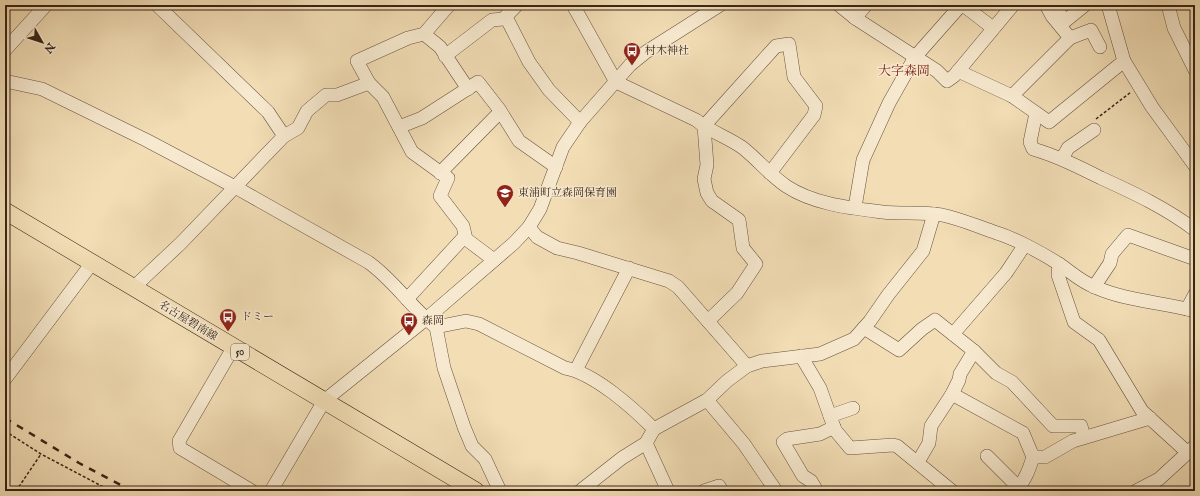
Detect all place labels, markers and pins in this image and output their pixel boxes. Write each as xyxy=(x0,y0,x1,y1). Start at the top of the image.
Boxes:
bus stop icon: 村木神社 xyxy=(622,41,642,66)
place label: 村木神社 xyxy=(645,44,689,58)
school or university icon: 東浦町立森岡保育園 xyxy=(495,183,515,208)
place label: 東浦町立森岡保育園 xyxy=(518,186,617,200)
bus stop icon: ドミー xyxy=(218,307,238,332)
place label: ドミー xyxy=(241,310,274,324)
bus stop icon: 森岡 xyxy=(399,311,419,336)
place label: 森岡 xyxy=(422,314,444,328)

